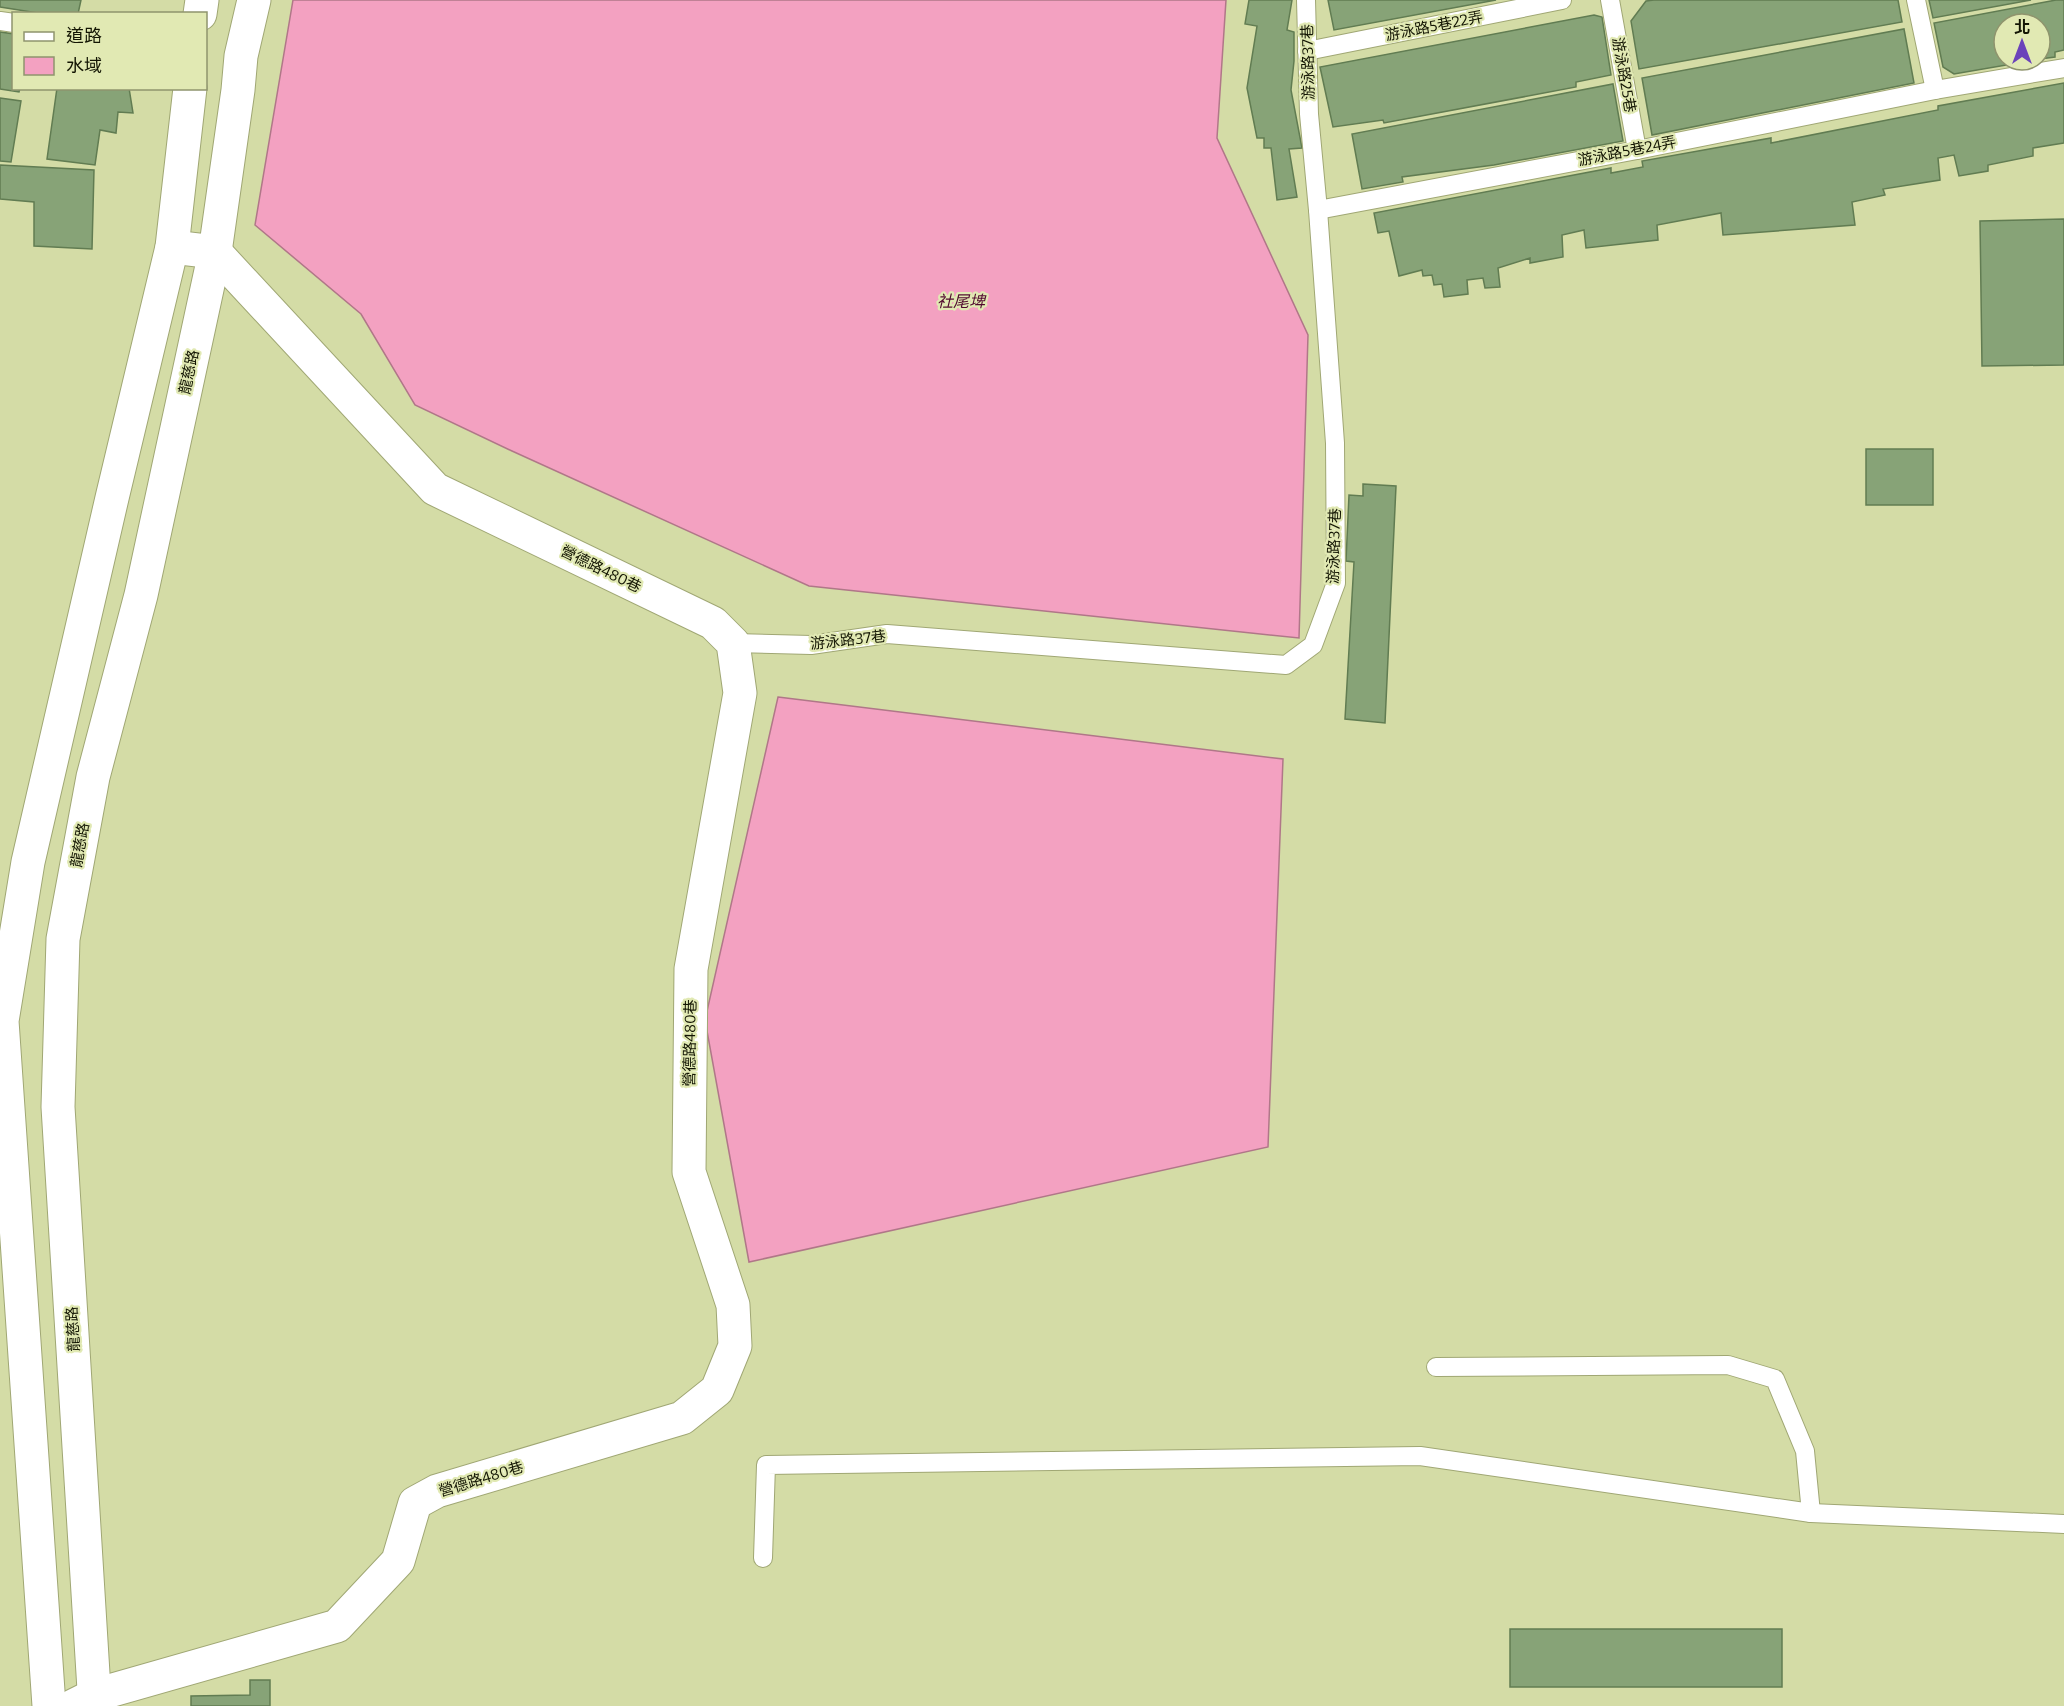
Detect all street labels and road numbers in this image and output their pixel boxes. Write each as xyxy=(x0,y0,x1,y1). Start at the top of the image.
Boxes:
street label: 游泳路5巷22弄 xyxy=(1384,8,1484,44)
street label: 游泳路37巷 xyxy=(1298,24,1318,100)
street label: 游泳路25巷 xyxy=(1609,36,1639,114)
street label: 游泳路5巷24弄 xyxy=(1576,133,1678,169)
street label: 龍慈路 xyxy=(176,348,202,396)
street label: 游泳路37巷 xyxy=(1324,508,1344,584)
street label: 營德路480巷 xyxy=(558,542,644,596)
street label: 游泳路37巷 xyxy=(809,627,887,653)
street label: 龍慈路 xyxy=(67,821,93,869)
street label: 營德路480巷 xyxy=(680,999,700,1087)
street label: 龍慈路 xyxy=(63,1306,83,1352)
street label: 營德路480巷 xyxy=(437,1458,525,1500)

